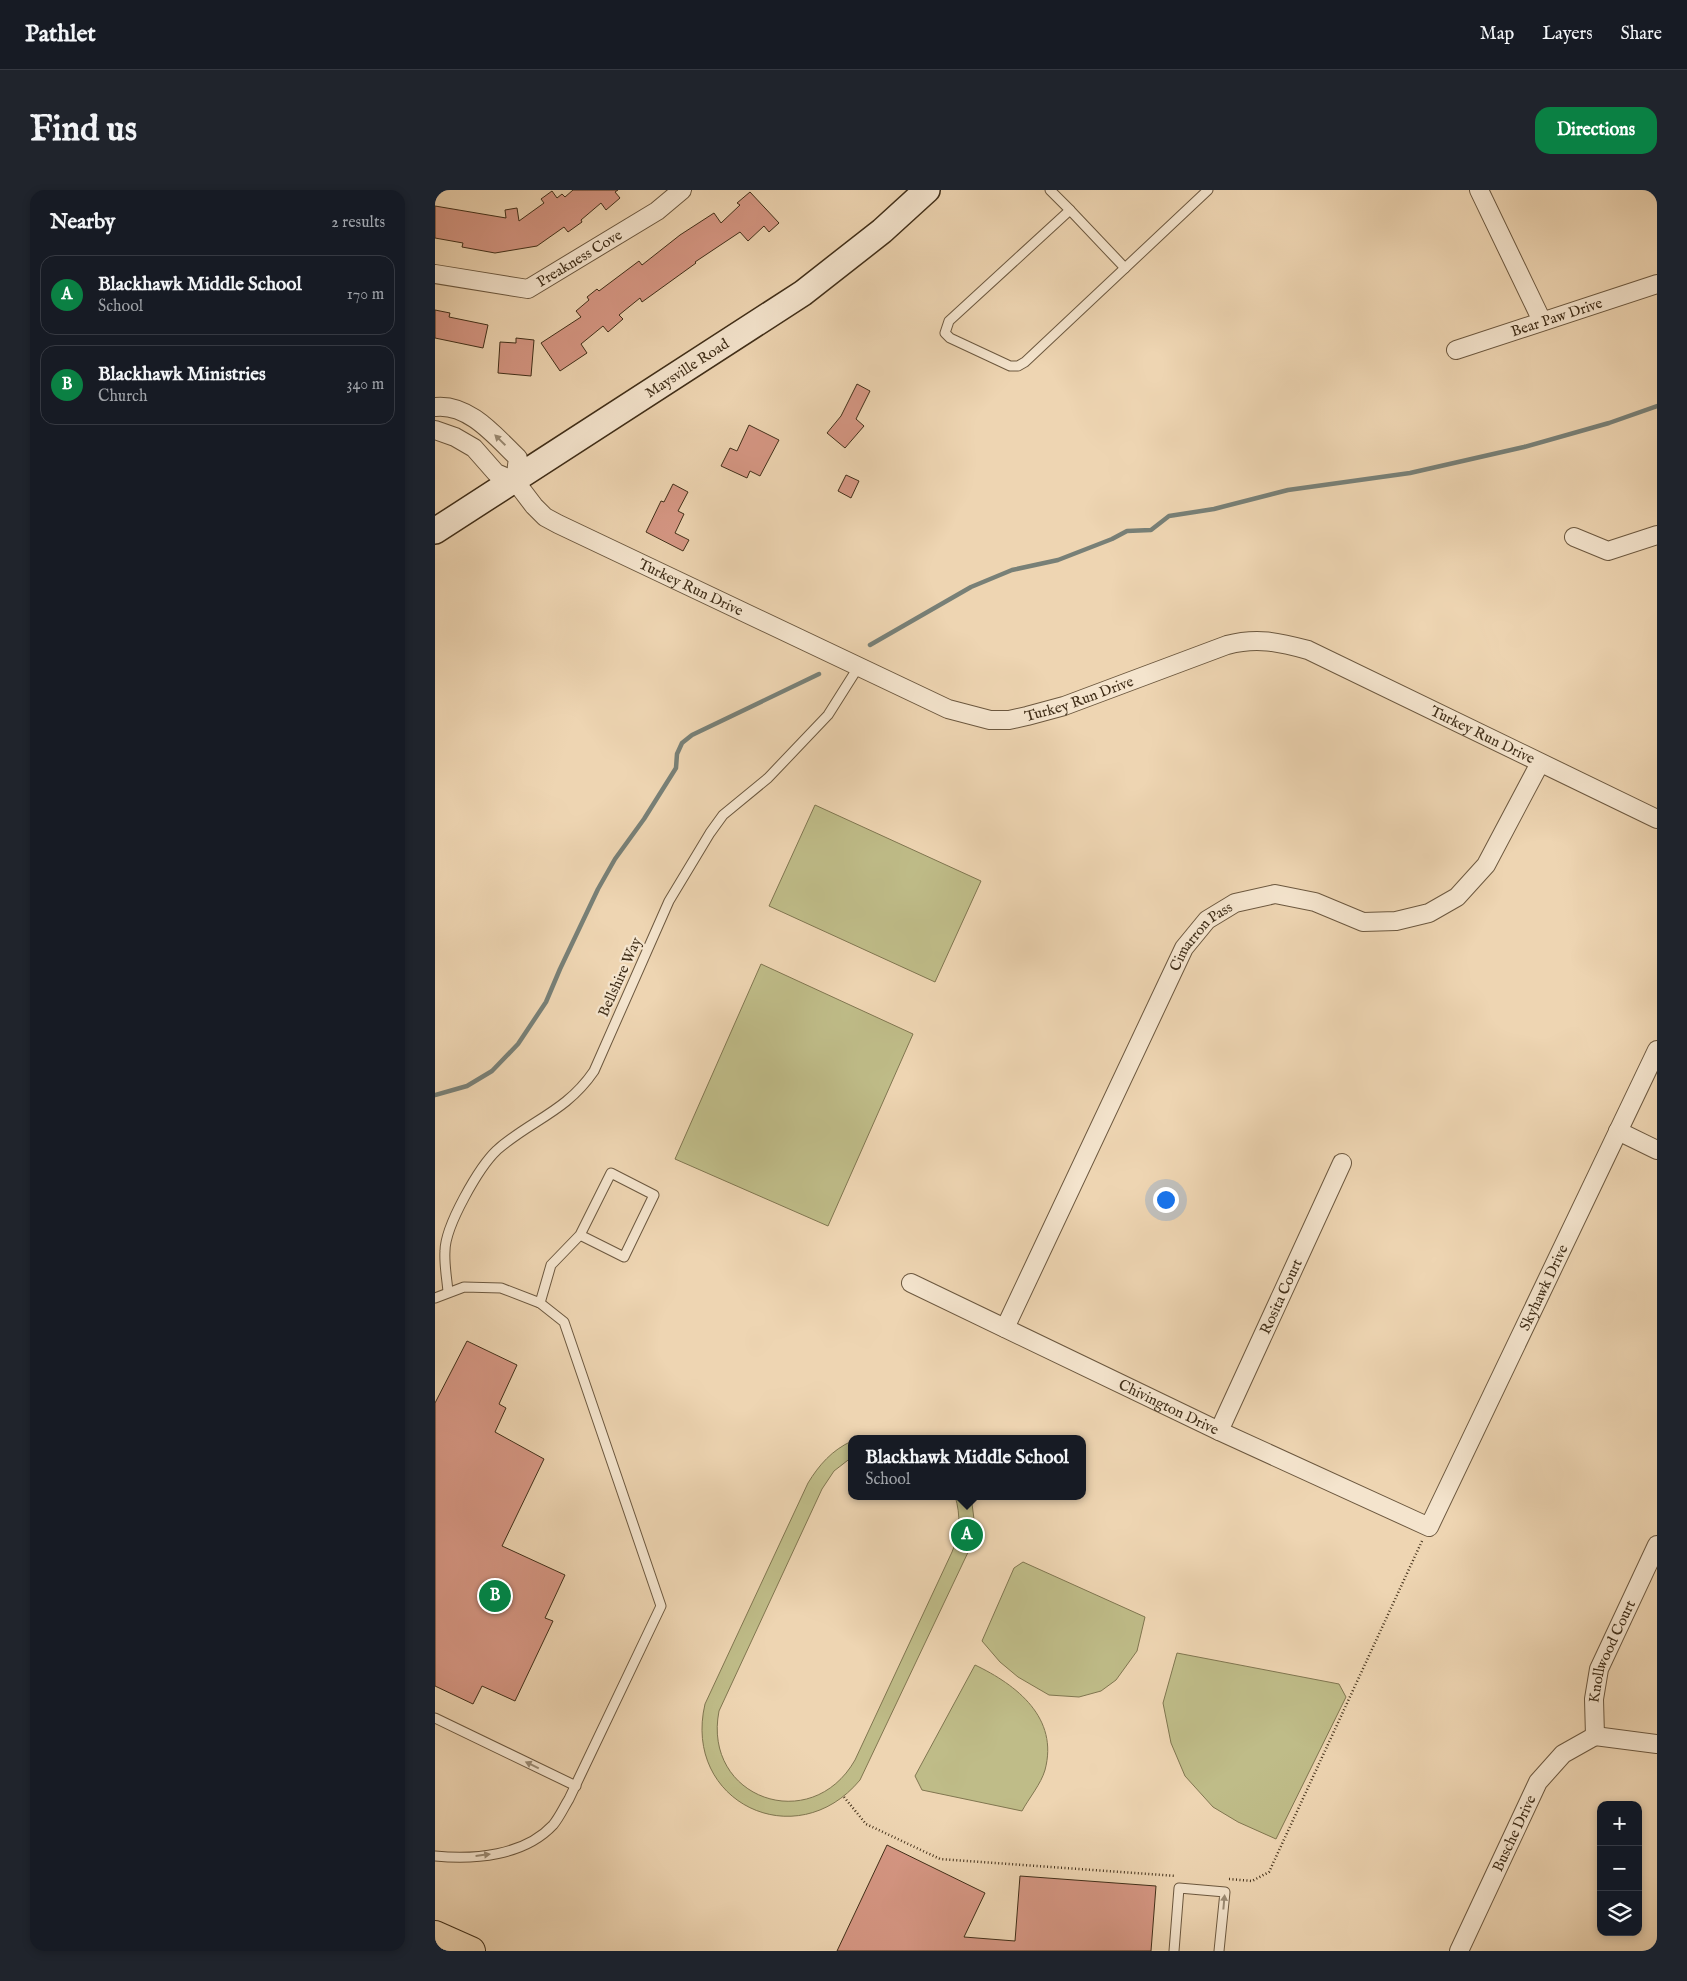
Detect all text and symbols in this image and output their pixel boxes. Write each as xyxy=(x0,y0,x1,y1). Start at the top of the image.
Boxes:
text: Pathlet xyxy=(25,19,96,50)
text: Map xyxy=(1480,23,1514,46)
text: Layers xyxy=(1542,23,1593,46)
text: Share xyxy=(1621,23,1662,46)
button: Directions xyxy=(1535,107,1657,154)
text: Find us xyxy=(30,108,137,153)
text: Nearby xyxy=(50,209,115,236)
text: 2 results xyxy=(331,213,385,233)
street label: Preakness Cove xyxy=(533,225,625,291)
text: Blackhawk Middle School xyxy=(98,273,302,297)
text: A xyxy=(62,285,72,305)
text: 170 m xyxy=(347,285,384,305)
street label: Bear Paw Drive xyxy=(1509,293,1605,341)
text: School xyxy=(98,297,143,317)
street label: Maysville Road xyxy=(641,333,733,402)
text: Blackhawk Ministries xyxy=(98,363,266,387)
text: B xyxy=(62,375,72,395)
text: 340 m xyxy=(346,375,384,395)
text: Church xyxy=(98,387,147,407)
one-way arrow xyxy=(494,435,506,447)
street label: Turkey Run Drive xyxy=(636,554,747,620)
street label: Turkey Run Drive xyxy=(1022,671,1136,726)
street label: Turkey Run Drive xyxy=(1427,701,1538,768)
street label: Cimarron Pass xyxy=(1165,897,1236,974)
street label: Bellshire Way xyxy=(594,934,646,1020)
your location xyxy=(1153,1187,1179,1213)
street label: Skyhawk Drive xyxy=(1515,1241,1572,1334)
street label: Rosita Court xyxy=(1255,1256,1306,1337)
street label: Chivington Drive xyxy=(1116,1375,1222,1439)
popup xyxy=(848,1435,1086,1500)
text: Blackhawk Middle School xyxy=(865,1446,1069,1470)
text: School xyxy=(865,1470,910,1490)
pin: A xyxy=(951,1516,983,1554)
pin: B xyxy=(479,1577,511,1615)
street label: Knollwood Court xyxy=(1584,1597,1639,1704)
one-way arrow xyxy=(525,1760,539,1768)
street label: Busche Drive xyxy=(1488,1792,1540,1875)
map controls xyxy=(1597,1801,1642,1936)
button: + xyxy=(1597,1801,1642,1846)
button: − xyxy=(1597,1846,1642,1891)
one-way arrow xyxy=(476,1851,492,1859)
button: layers xyxy=(1597,1891,1642,1936)
one-way arrow xyxy=(1220,1894,1228,1910)

